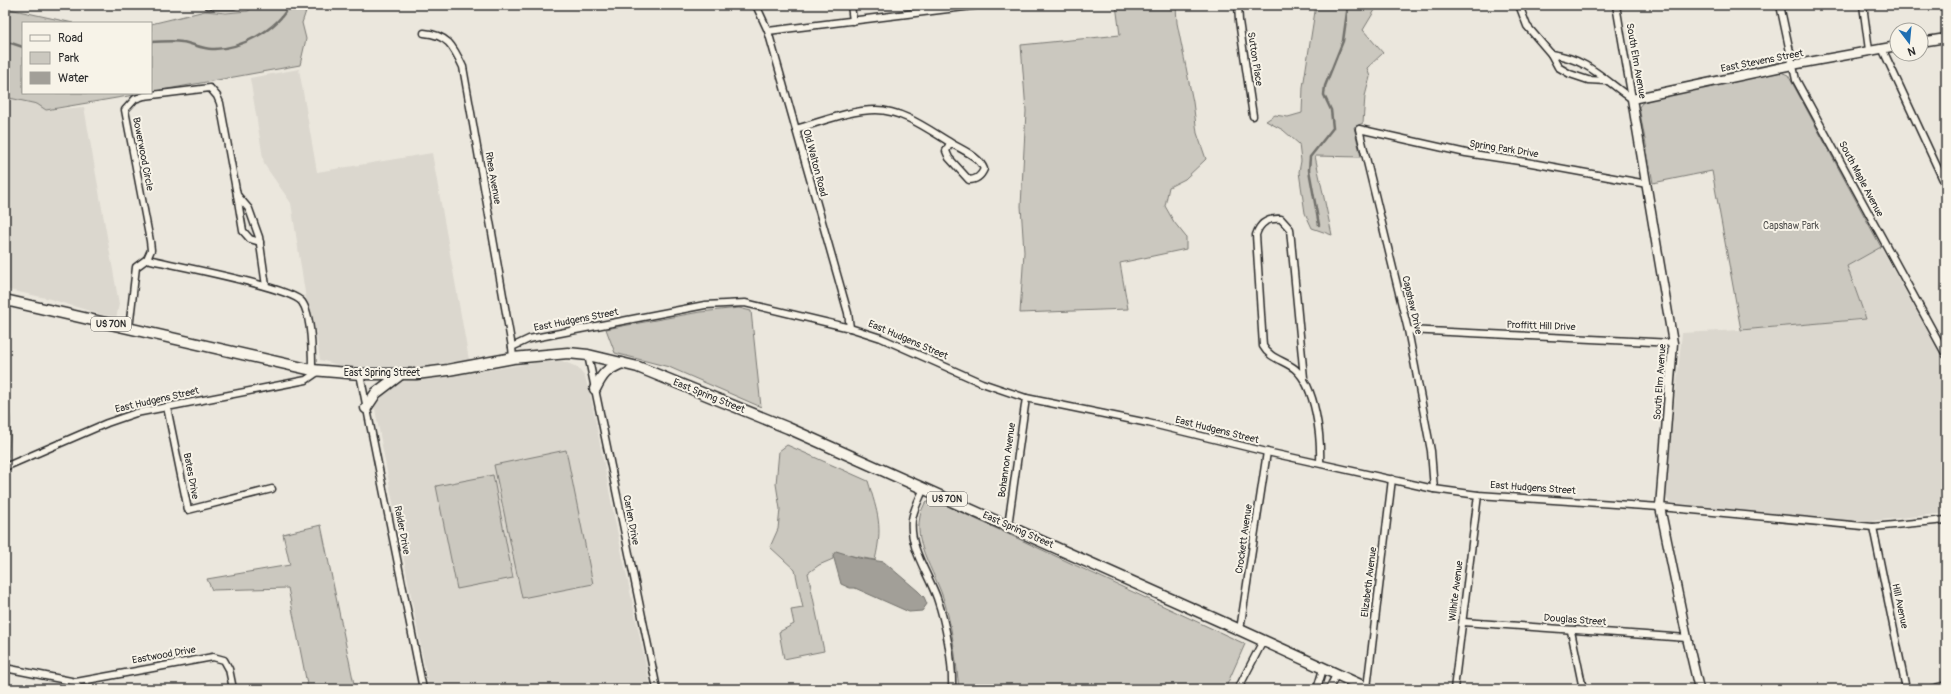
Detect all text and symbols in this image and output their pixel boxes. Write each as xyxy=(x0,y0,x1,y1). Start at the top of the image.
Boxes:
legend xyxy=(22,22,152,94)
street label: South Elm Avenue xyxy=(1623,22,1649,100)
north arrow xyxy=(1889,22,1929,62)
text: Road xyxy=(58,31,83,46)
street label: Sutton Place xyxy=(1245,31,1265,87)
text: N xyxy=(1906,44,1917,59)
street label: East Stevens Street xyxy=(1720,47,1805,75)
text: Park xyxy=(58,51,79,66)
text: Water xyxy=(58,71,89,86)
street label: Bowerwood Circle xyxy=(130,116,156,192)
street label: Old Walton Road xyxy=(800,128,830,198)
street label: Spring Park Drive xyxy=(1469,138,1539,160)
street label: South Maple Avenue xyxy=(1836,139,1886,219)
street label: Rhea Avenue xyxy=(482,151,504,205)
park label: Capshaw Park xyxy=(1763,220,1820,232)
street label: Capshaw Drive xyxy=(1399,275,1425,335)
street label: East Hudgens Street xyxy=(533,306,620,334)
road number: US 70N xyxy=(91,317,131,331)
street label: East Hudgens Street xyxy=(866,318,951,363)
street label: Proffitt Hill Drive xyxy=(1506,319,1576,333)
street label: South Elm Avenue xyxy=(1651,343,1669,421)
street label: East Spring Street xyxy=(344,367,421,379)
street label: East Spring Street xyxy=(671,376,748,416)
street label: East Hudgens Street xyxy=(114,384,201,415)
street label: East Hudgens Street xyxy=(1174,414,1261,446)
street label: Bohannon Avenue xyxy=(996,422,1018,498)
street label: Bates Drive xyxy=(181,452,201,500)
street label: East Hudgens Street xyxy=(1490,479,1577,497)
road number: US 70N xyxy=(927,492,967,506)
street label: Carlen Drive xyxy=(620,494,642,546)
street label: Crockett Avenue xyxy=(1233,503,1255,575)
street label: Raider Drive xyxy=(391,505,413,555)
street label: East Spring Street xyxy=(981,509,1056,551)
street label: Elizabeth Avenue xyxy=(1359,546,1379,618)
street label: Wilhite Avenue xyxy=(1446,560,1466,622)
street label: Hill Avenue xyxy=(1889,582,1911,630)
street label: Douglas Street xyxy=(1543,612,1608,628)
street label: Eastwood Drive xyxy=(131,643,197,666)

